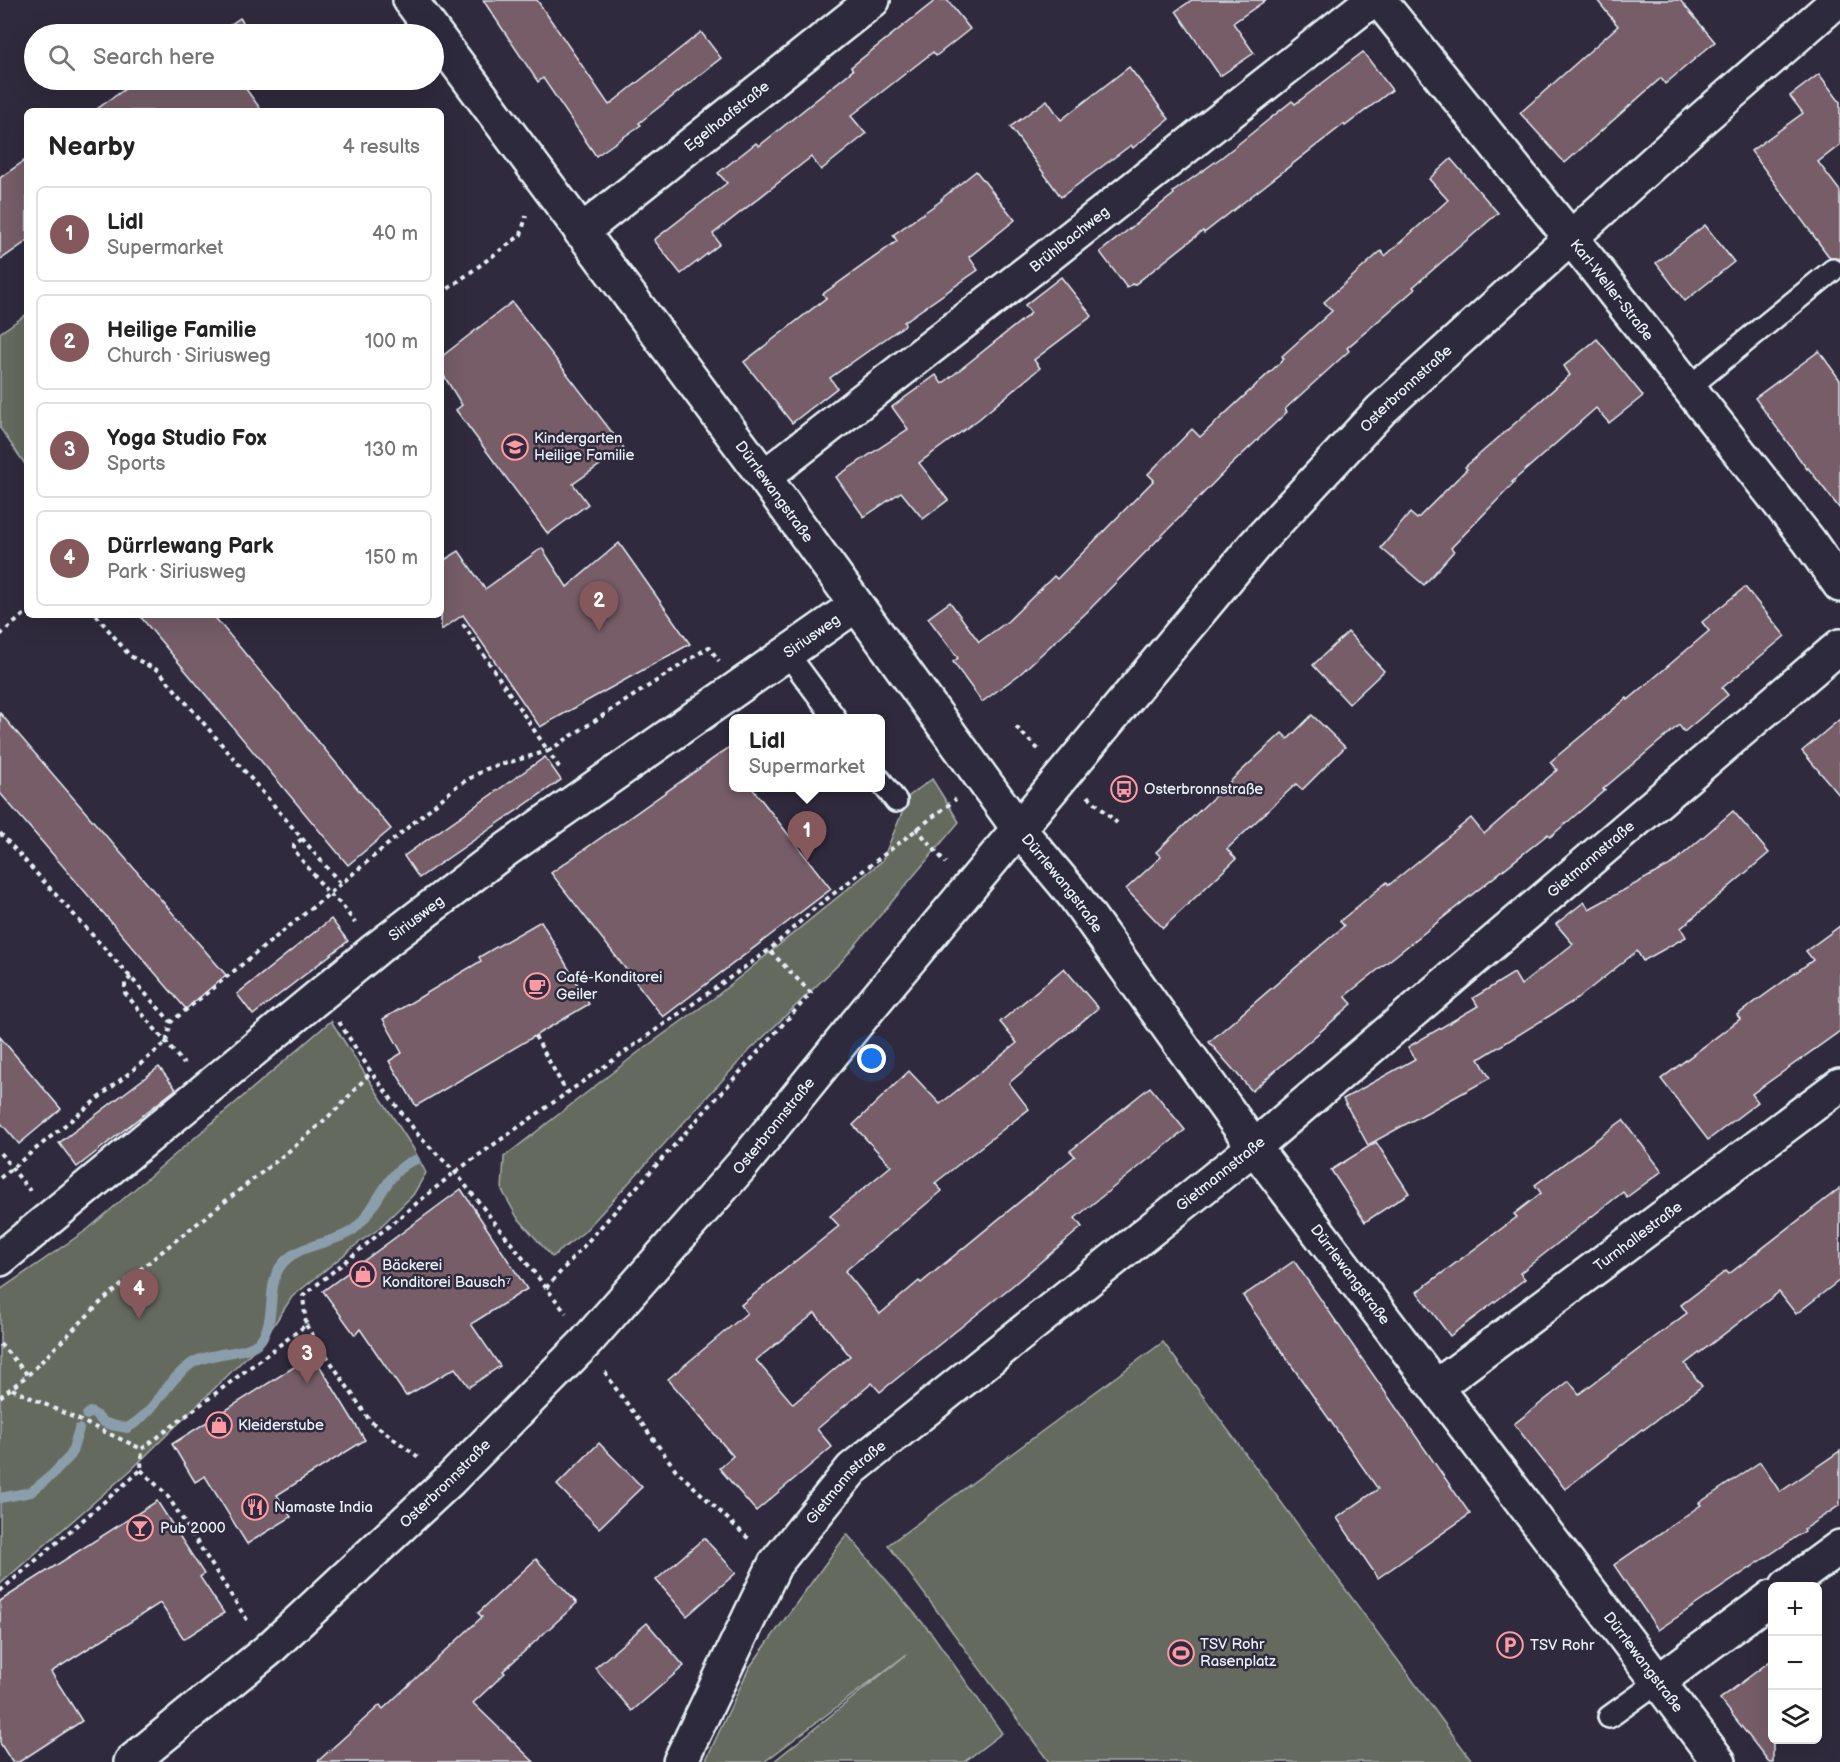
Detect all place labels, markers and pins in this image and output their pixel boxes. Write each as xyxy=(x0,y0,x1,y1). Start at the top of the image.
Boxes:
place label: Kindergarten Heilige Familie xyxy=(534,429,635,465)
school or university icon: Kindergarten Heilige Familie xyxy=(500,432,530,462)
pin: 2 xyxy=(580,582,618,631)
bus stop icon: Osterbronnstraße xyxy=(1109,774,1139,804)
place label: Osterbronnstraße xyxy=(1144,780,1263,799)
pin: 1 xyxy=(788,812,826,861)
place label: Café-Konditorei Geiler xyxy=(556,968,663,1004)
cafe icon: Café-Konditorei Geiler xyxy=(522,971,552,1001)
place label: Bäckerei Konditorei Bausch⁷ xyxy=(382,1256,511,1292)
shop icon: Bäckerei Konditorei Bausch⁷ xyxy=(348,1259,378,1289)
pin: 4 xyxy=(120,1270,158,1319)
pin: 3 xyxy=(288,1334,326,1384)
shop icon: Kleiderstube xyxy=(204,1410,234,1440)
place label: Kleiderstube xyxy=(238,1416,324,1435)
restaurant icon: Namaste India xyxy=(240,1492,270,1522)
place label: Namaste India xyxy=(274,1498,373,1517)
bar icon: Pub 2000 xyxy=(125,1513,155,1543)
place label: Pub 2000 xyxy=(160,1519,226,1538)
parking icon: TSV Rohr xyxy=(1495,1630,1525,1660)
place label: TSV Rohr Rasenplatz xyxy=(1200,1635,1277,1671)
place label: TSV Rohr xyxy=(1530,1636,1595,1655)
sports icon: TSV Rohr Rasenplatz xyxy=(1166,1638,1196,1668)

